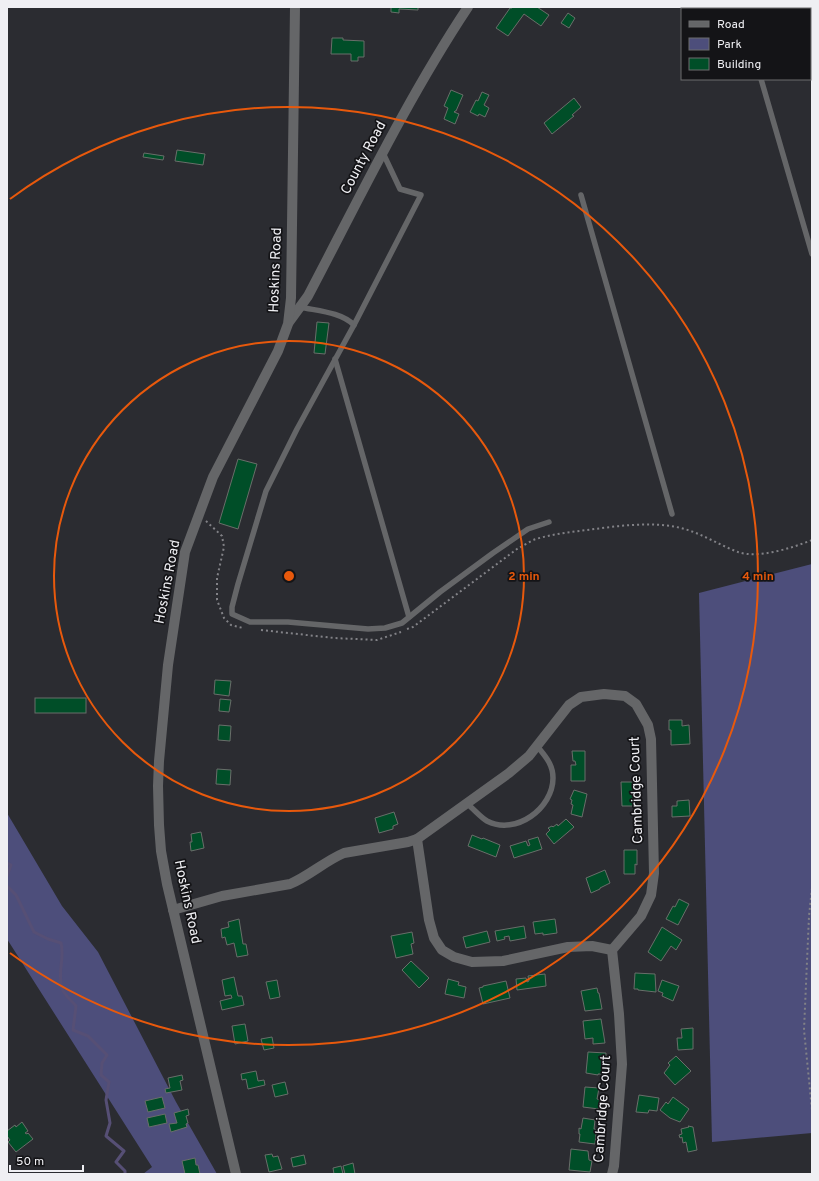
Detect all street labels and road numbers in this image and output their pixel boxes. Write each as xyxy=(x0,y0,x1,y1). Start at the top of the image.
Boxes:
street label: County Road xyxy=(338,118,390,198)
street label: Hoskins Road xyxy=(266,227,286,313)
street label: Hoskins Road xyxy=(152,539,184,625)
street label: Cambridge Court xyxy=(627,736,647,844)
street label: Hoskins Road xyxy=(170,859,204,945)
street label: Cambridge Court xyxy=(591,1055,615,1163)

